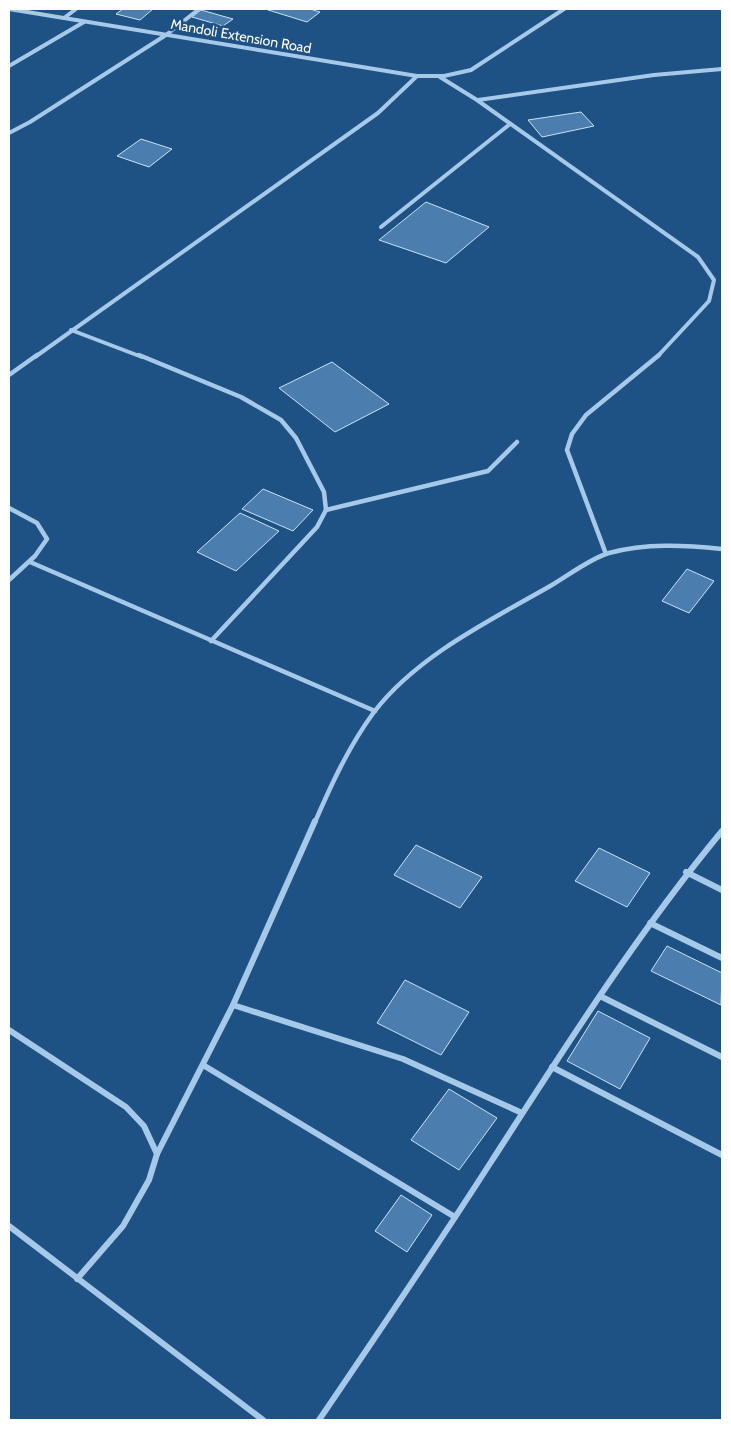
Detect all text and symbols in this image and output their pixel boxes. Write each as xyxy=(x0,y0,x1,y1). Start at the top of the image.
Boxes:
street label: Mandoli Extension Road xyxy=(169,15,313,57)

